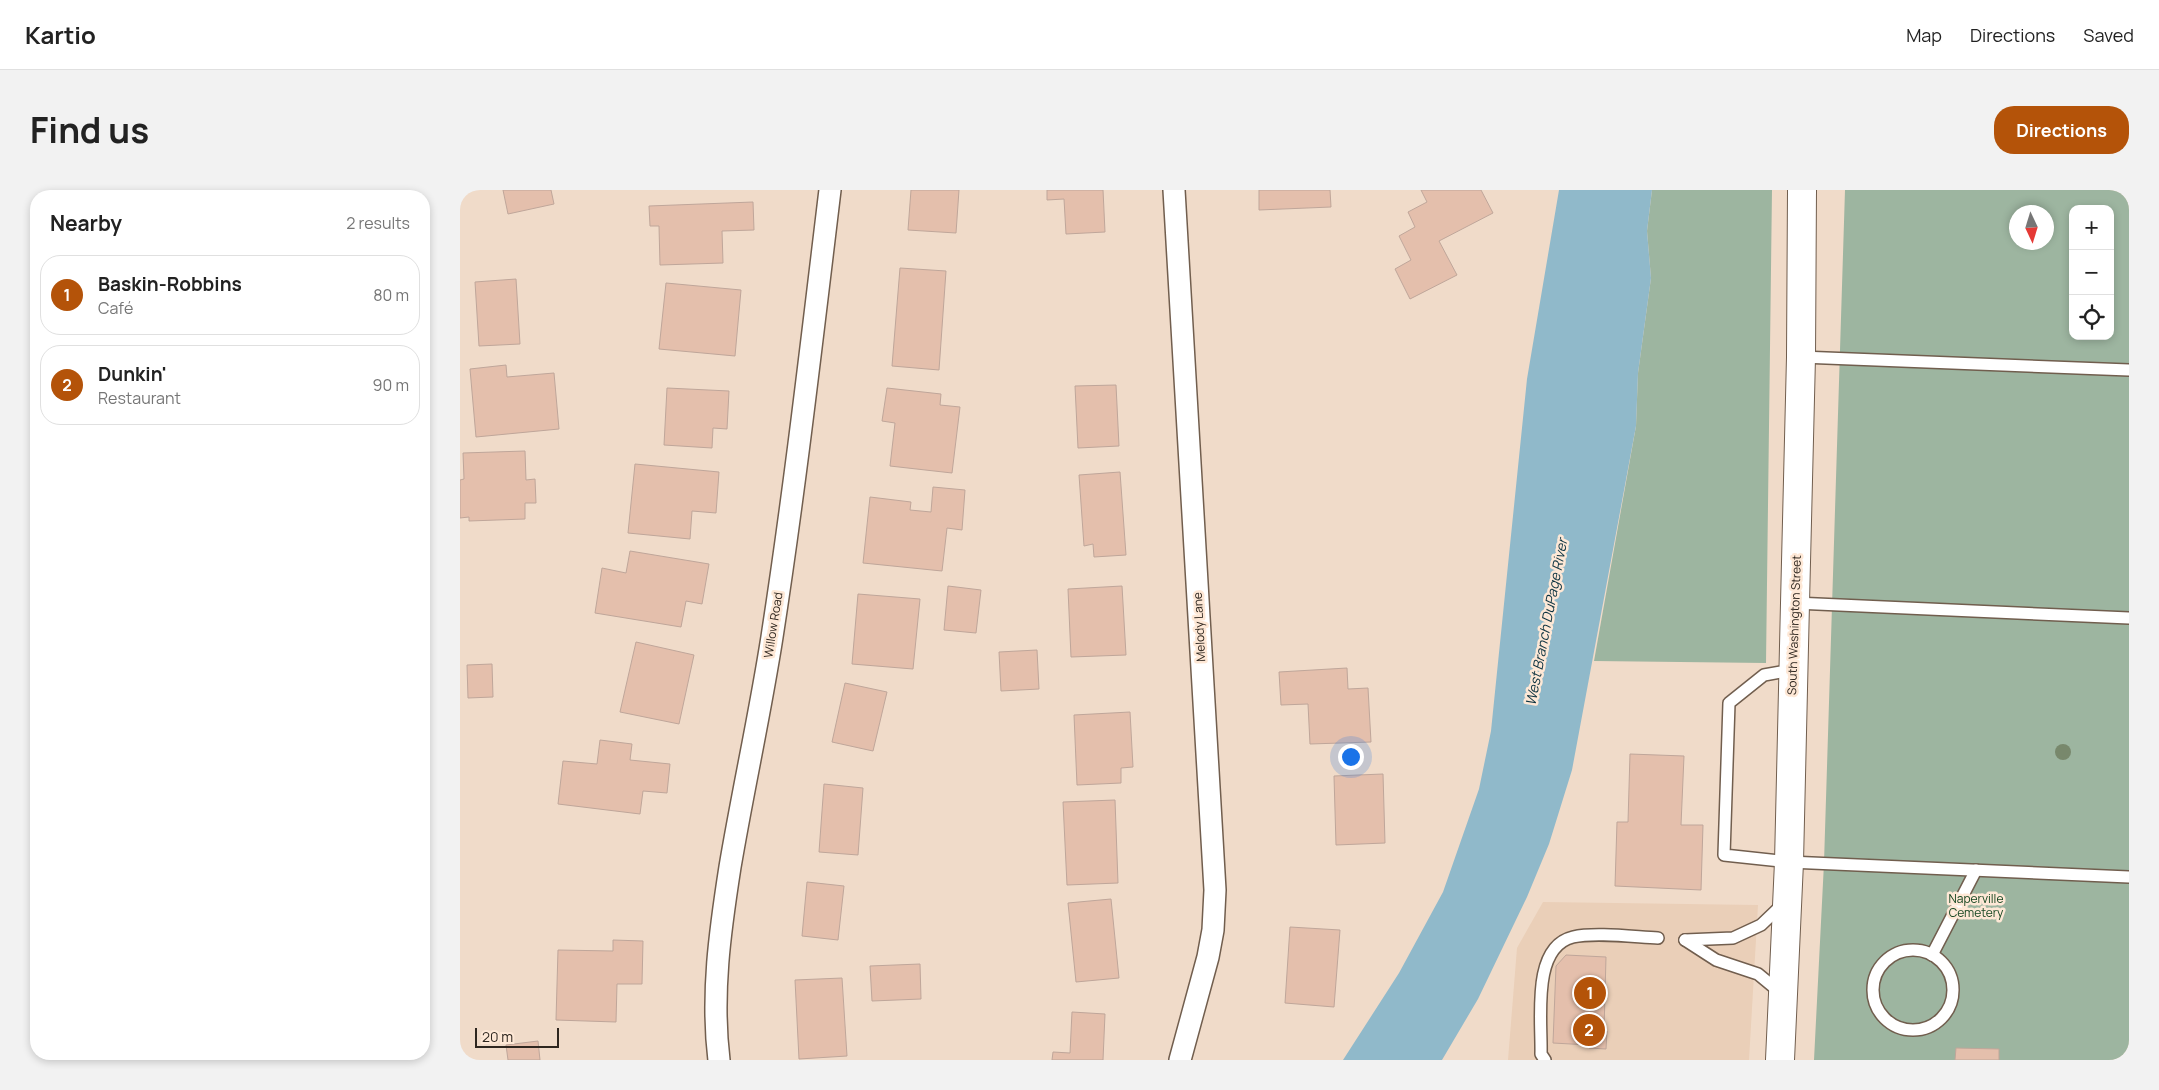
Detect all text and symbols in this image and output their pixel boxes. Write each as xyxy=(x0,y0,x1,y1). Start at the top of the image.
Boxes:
text: Kartio xyxy=(25,18,96,51)
text: Map xyxy=(1906,23,1942,47)
text: Directions xyxy=(1970,23,2055,47)
text: Saved xyxy=(2083,23,2134,47)
text: Find us xyxy=(30,106,149,154)
button: Directions xyxy=(1994,106,2129,154)
north arrow xyxy=(2009,205,2054,250)
map controls xyxy=(2069,205,2114,340)
button: + xyxy=(2069,205,2114,250)
text: Nearby xyxy=(50,209,122,237)
text: 2 results xyxy=(346,212,410,234)
button: − xyxy=(2069,250,2114,295)
text: Baskin-Robbins xyxy=(98,271,242,297)
text: 1 xyxy=(63,284,71,306)
text: 80 m xyxy=(373,284,409,306)
button: locate xyxy=(2069,295,2114,340)
text: Café xyxy=(98,297,133,319)
text: Dunkin' xyxy=(98,361,167,387)
text: 2 xyxy=(62,374,72,396)
text: 90 m xyxy=(373,374,409,396)
text: Restaurant xyxy=(98,387,181,409)
water label: West Branch DuPage River xyxy=(1521,535,1572,707)
street label: South Washington Street xyxy=(1783,554,1805,695)
street label: Willow Road xyxy=(759,591,787,659)
street label: Melody Lane xyxy=(1189,592,1209,662)
your location xyxy=(1338,744,1364,770)
park label: Naperville Cemetery xyxy=(1949,890,2004,921)
pin: 1 xyxy=(1574,974,1606,1012)
pin: 2 xyxy=(1573,1011,1605,1049)
scale bar xyxy=(475,1025,559,1048)
text: 20 m xyxy=(482,1027,513,1046)

